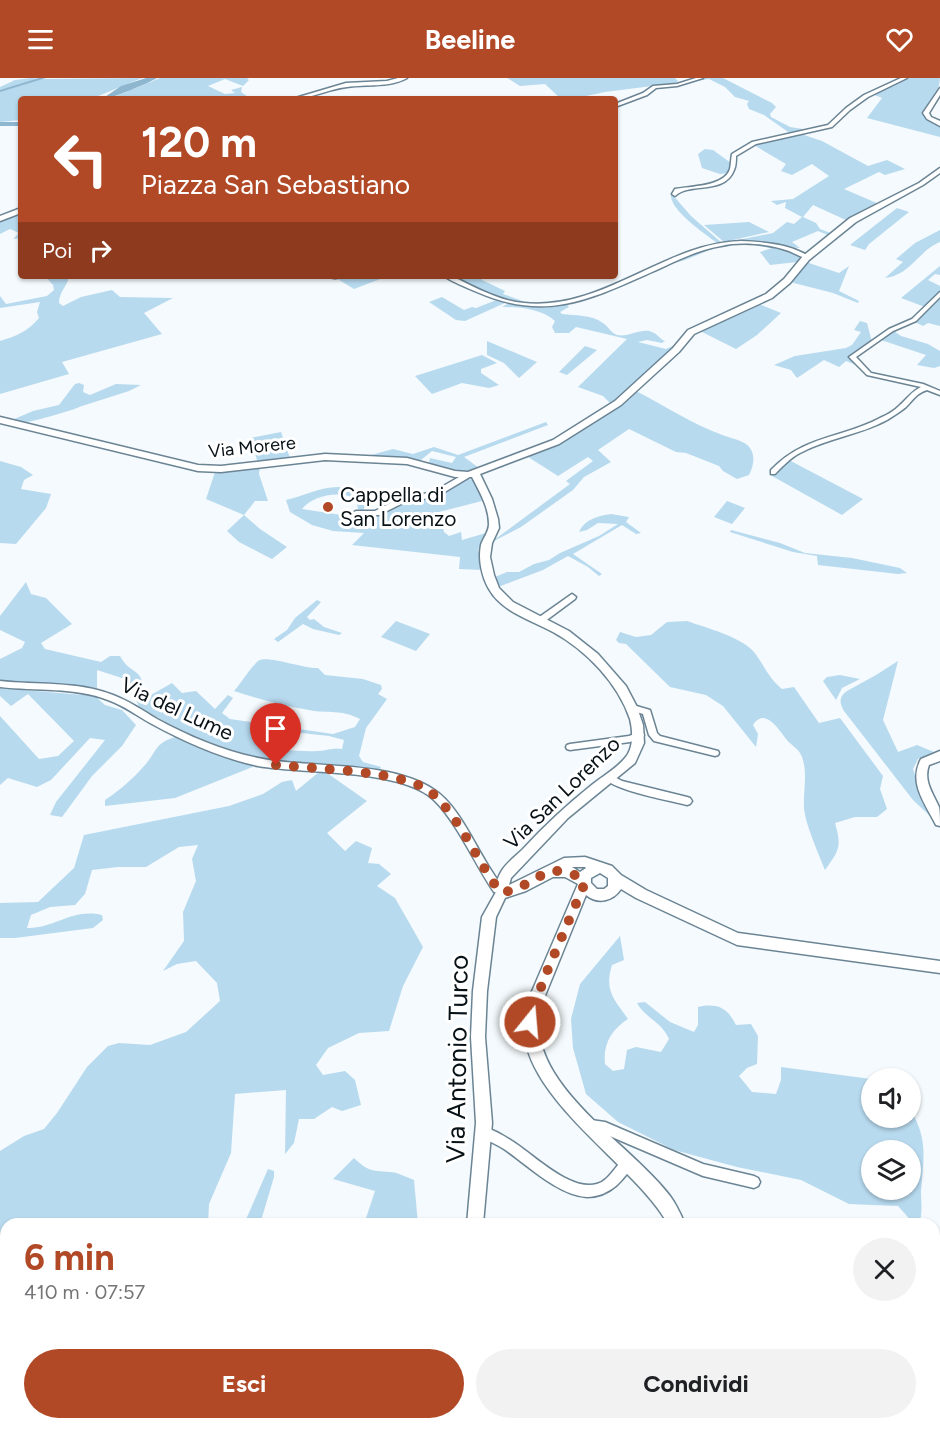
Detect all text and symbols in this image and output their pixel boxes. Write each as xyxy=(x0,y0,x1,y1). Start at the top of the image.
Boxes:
icon: menu xyxy=(24,23,57,56)
text: Beeline xyxy=(425,23,515,56)
icon: heart xyxy=(883,23,916,56)
text: 120 m xyxy=(141,117,257,168)
icon: left xyxy=(42,120,120,198)
text: Piazza San Sebastiano xyxy=(141,168,410,201)
icon: right xyxy=(84,234,117,267)
text: Poi xyxy=(42,237,72,264)
street label: Via Morere xyxy=(207,431,297,463)
place label: Cappella di San Lorenzo xyxy=(340,482,456,531)
marker: Cappella di San Lorenzo xyxy=(321,500,335,514)
street label: Via del Lume xyxy=(117,672,237,745)
pin xyxy=(250,703,301,765)
icon: arrive xyxy=(259,712,292,745)
street label: Via San Lorenzo xyxy=(498,731,625,854)
street label: Via Antonio Turco xyxy=(439,955,475,1163)
position arrow xyxy=(498,990,562,1054)
map controls xyxy=(861,1068,921,1200)
button: sound xyxy=(861,1068,921,1128)
button: layers xyxy=(861,1140,921,1200)
text: 6 min xyxy=(24,1236,115,1279)
button: close xyxy=(853,1238,916,1301)
text: 410 m · 07:57 xyxy=(24,1280,145,1304)
button: Esci xyxy=(24,1349,464,1418)
button: Condividi xyxy=(476,1349,916,1418)

